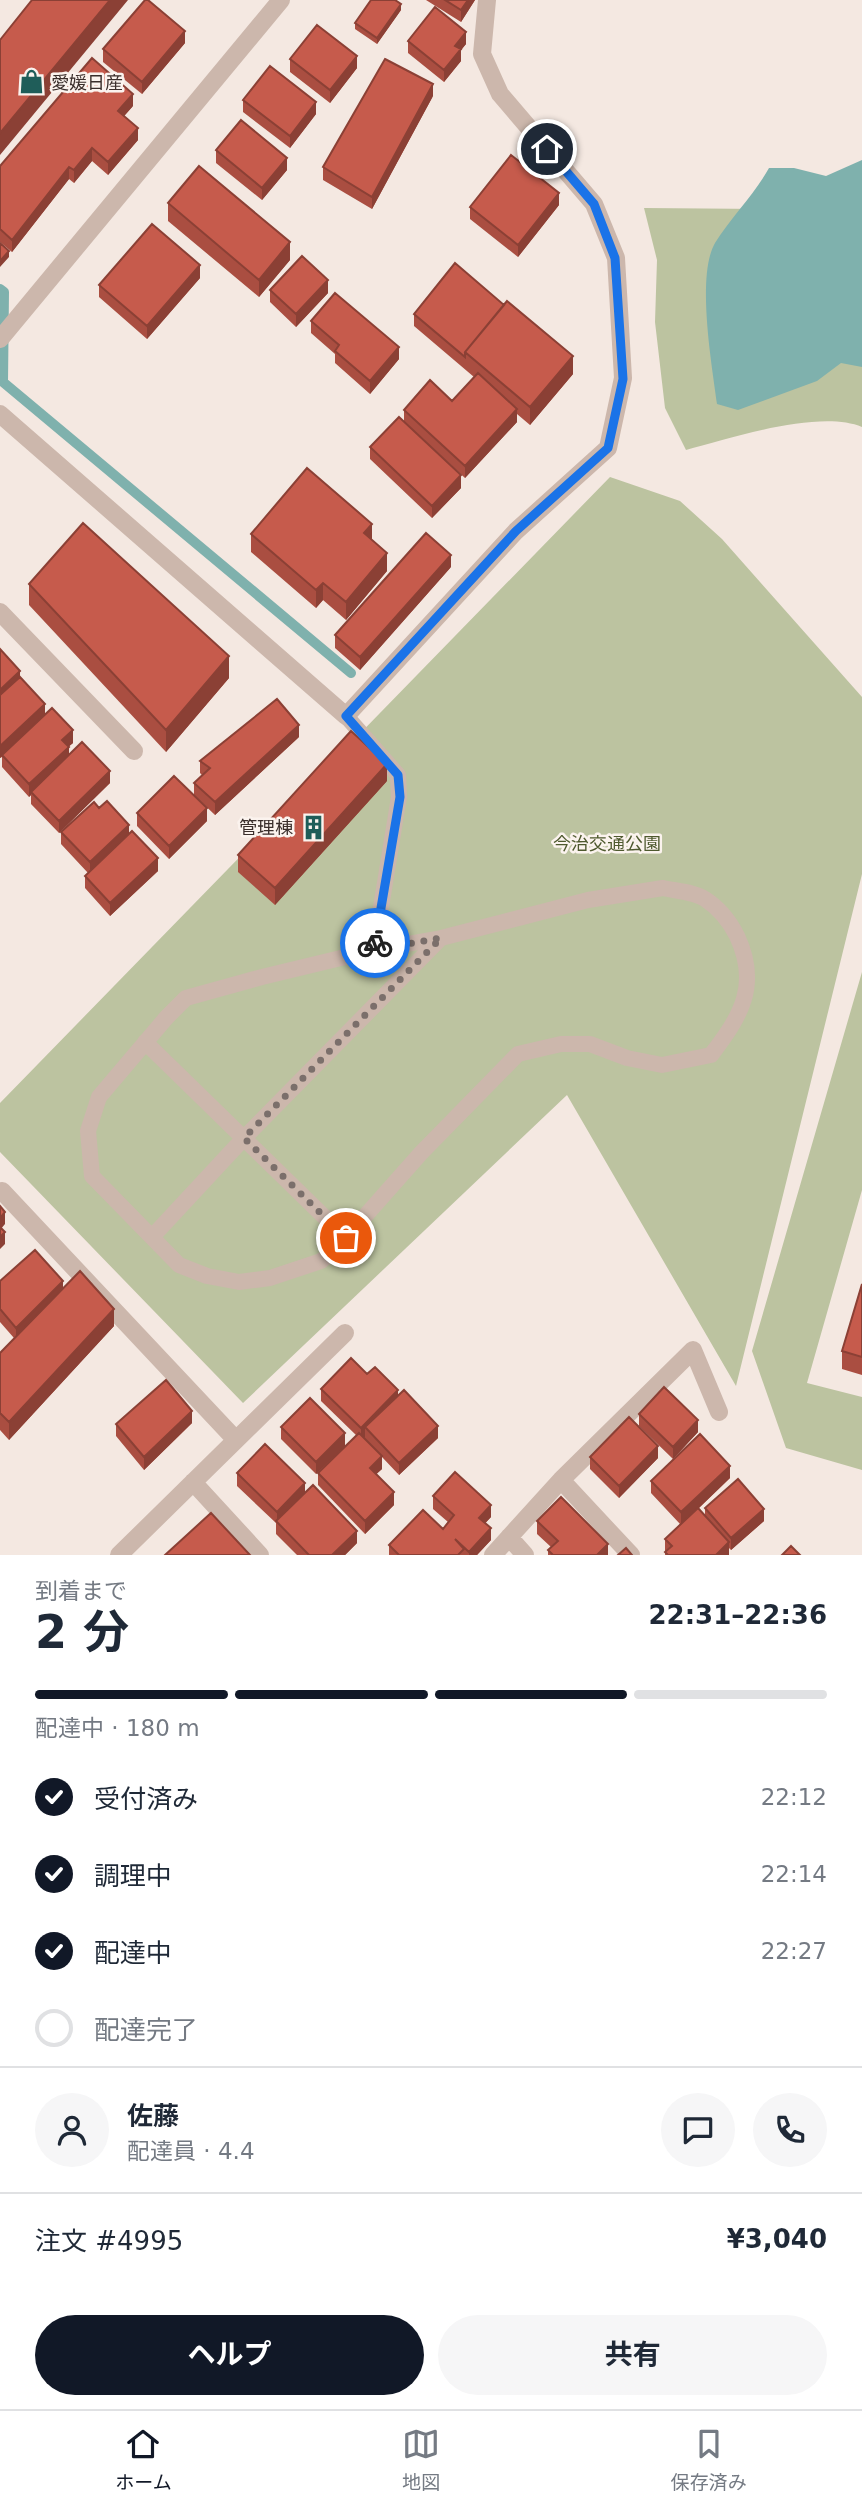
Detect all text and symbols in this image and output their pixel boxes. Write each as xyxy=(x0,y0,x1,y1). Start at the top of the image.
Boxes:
shop icon: 愛媛日産 xyxy=(17,68,45,96)
place label: 愛媛日産 xyxy=(51,72,123,93)
pin xyxy=(517,119,577,179)
icon: home xyxy=(528,130,566,168)
building icon: 管理棟 xyxy=(299,813,327,841)
place label: 管理棟 xyxy=(239,817,293,838)
park label: 今治交通公園 xyxy=(553,833,661,854)
courier xyxy=(340,908,410,978)
icon: bike xyxy=(356,924,394,962)
pin xyxy=(316,1208,376,1268)
icon: bag xyxy=(327,1219,365,1257)
text: 到着まで xyxy=(35,1578,127,1604)
text: 22:31–22:36 xyxy=(648,1600,827,1630)
text: 2 分 xyxy=(35,1605,129,1659)
text: 配達中 · 180 m xyxy=(35,1715,200,1741)
icon: check xyxy=(35,1778,73,1816)
text: 受付済み xyxy=(94,1784,198,1814)
text: 22:12 xyxy=(761,1784,827,1810)
icon: check xyxy=(35,1855,73,1893)
text: 調理中 xyxy=(94,1861,172,1891)
text: 22:14 xyxy=(761,1861,827,1887)
icon: check xyxy=(35,1932,73,1970)
text: 配達中 xyxy=(94,1938,172,1968)
text: 22:27 xyxy=(761,1938,827,1964)
text: 配達完了 xyxy=(94,2015,198,2045)
button: person xyxy=(35,2093,109,2167)
button: chat xyxy=(661,2093,735,2167)
button: phone xyxy=(753,2093,827,2167)
text: 佐藤 xyxy=(127,2101,179,2131)
text: 配達員 · 4.4 xyxy=(127,2138,255,2164)
text: ¥3,040 xyxy=(727,2224,827,2254)
text: 注文 #4995 xyxy=(35,2226,183,2256)
button: ヘルプ xyxy=(35,2315,424,2395)
button: 共有 xyxy=(438,2315,827,2395)
tab: ホーム xyxy=(115,2425,172,2494)
tab: 地図 xyxy=(402,2425,440,2494)
tab: 保存済み xyxy=(671,2425,747,2494)

